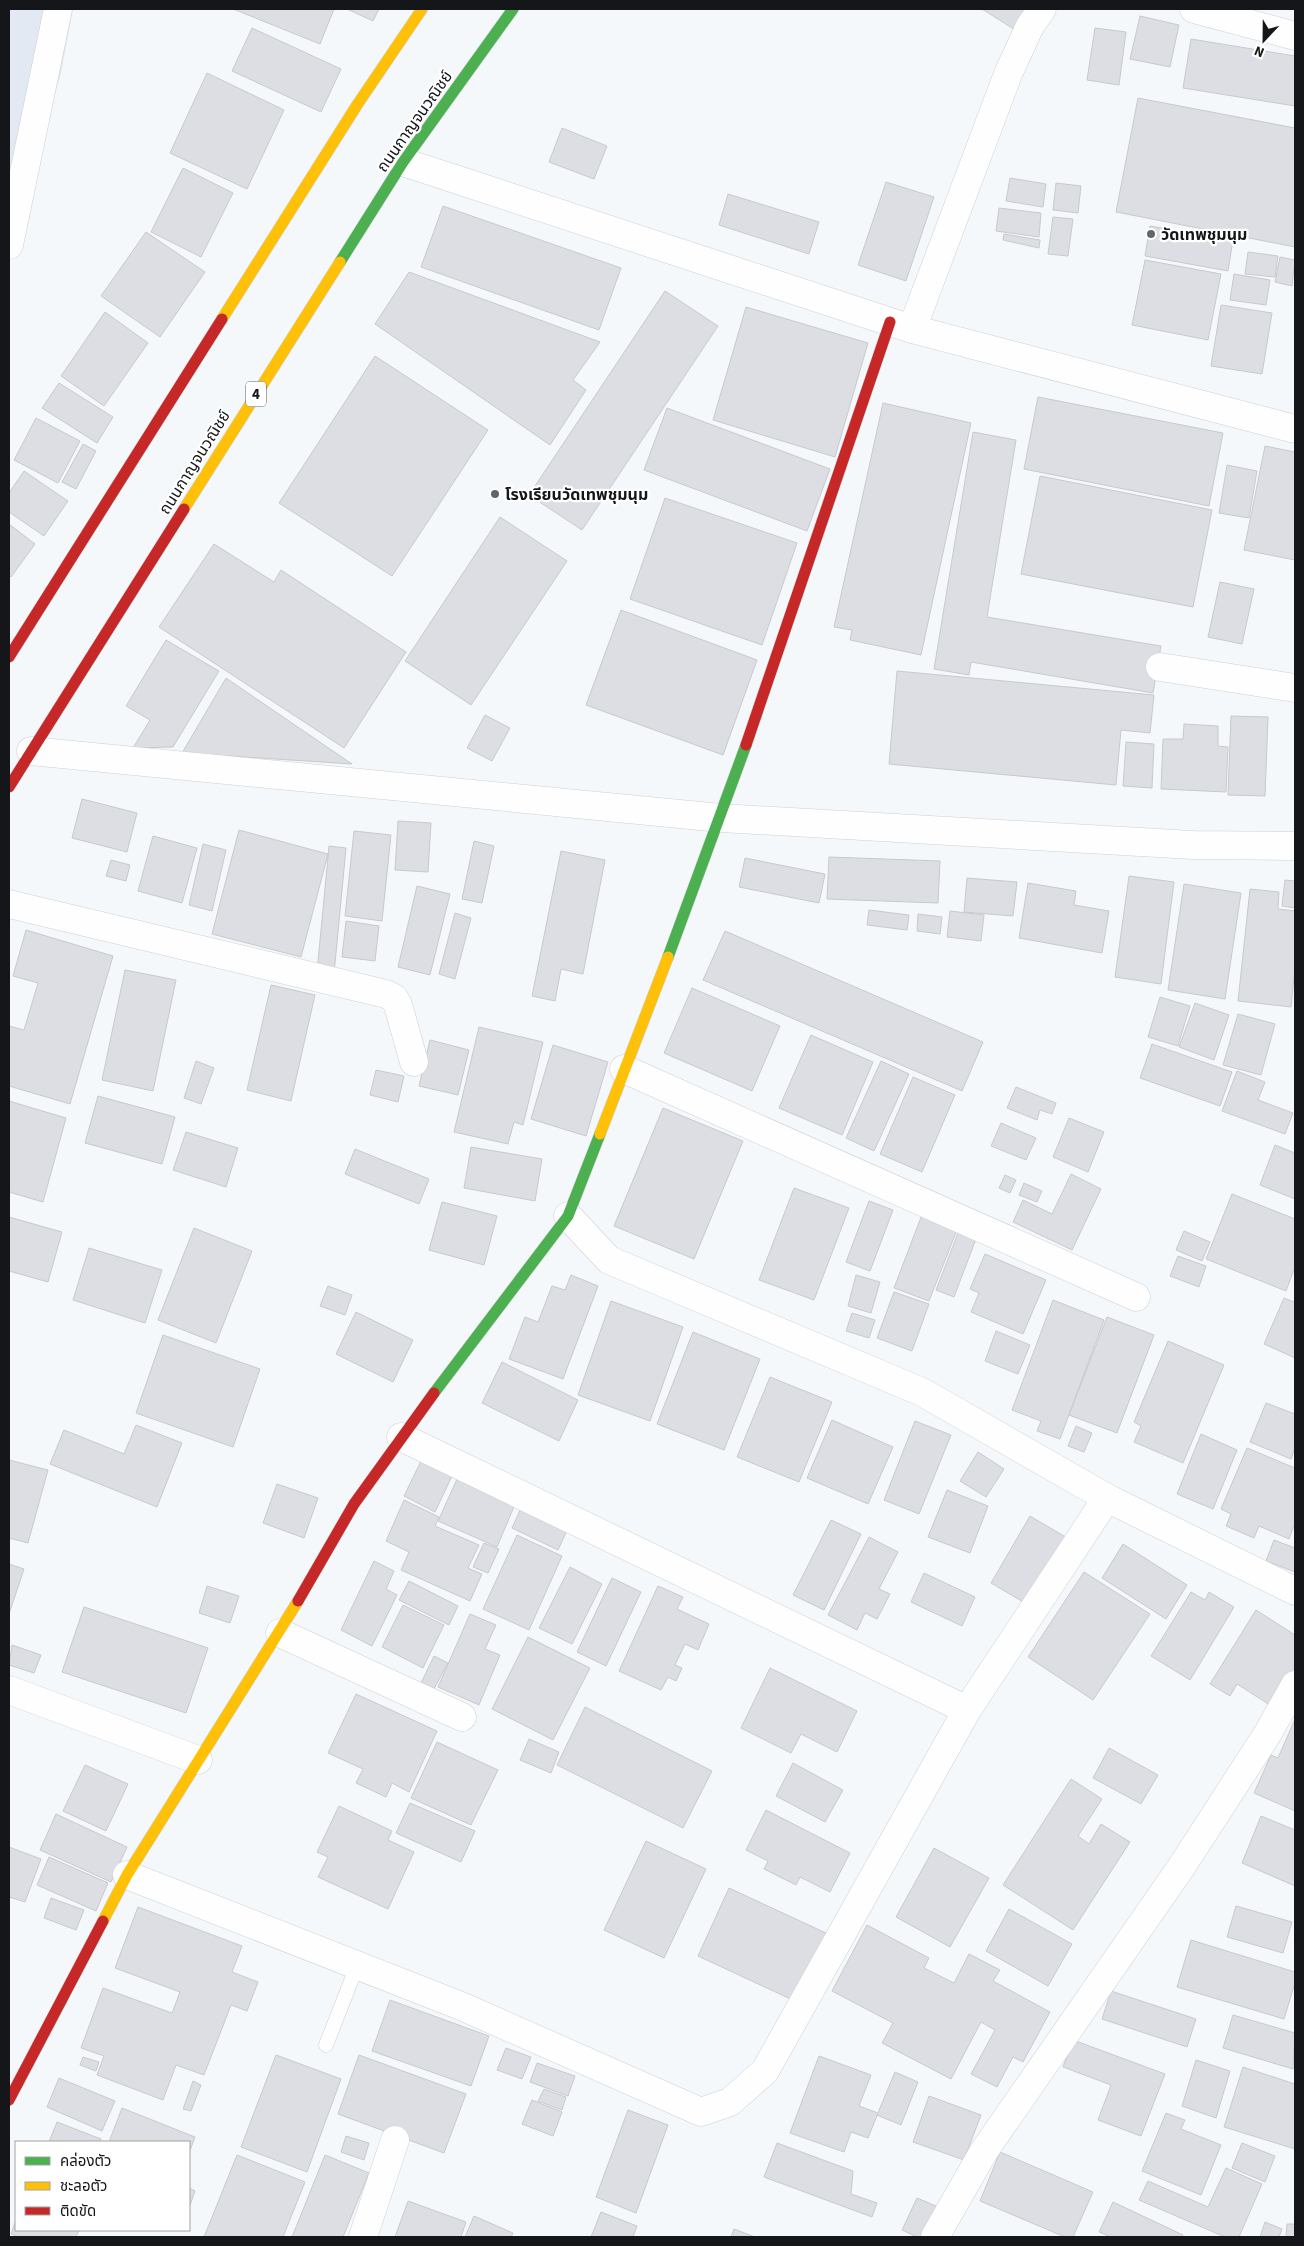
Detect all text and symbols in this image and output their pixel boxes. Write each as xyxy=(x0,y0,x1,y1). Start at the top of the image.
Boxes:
north arrow xyxy=(1239,15,1289,65)
text: N xyxy=(1251,40,1268,62)
street label: ถนนกาญจนวณิชย์ xyxy=(372,66,458,177)
place label: วัดเทพชุมนุม xyxy=(1161,224,1247,246)
marker: วัดเทพชุมนุม xyxy=(1145,228,1157,240)
road number: 4 xyxy=(246,382,266,406)
street label: ถนนกาญจนวณิชย์ xyxy=(154,406,236,519)
place label: โรงเรียนวัดเทพชุมนุม xyxy=(505,484,648,506)
marker: โรงเรียนวัดเทพชุมนุม xyxy=(489,488,501,500)
legend xyxy=(15,2141,190,2231)
text: คล่องตัว xyxy=(60,2151,111,2172)
text: ชะลอตัว xyxy=(60,2176,107,2197)
text: ติดขัด xyxy=(60,2201,96,2222)

